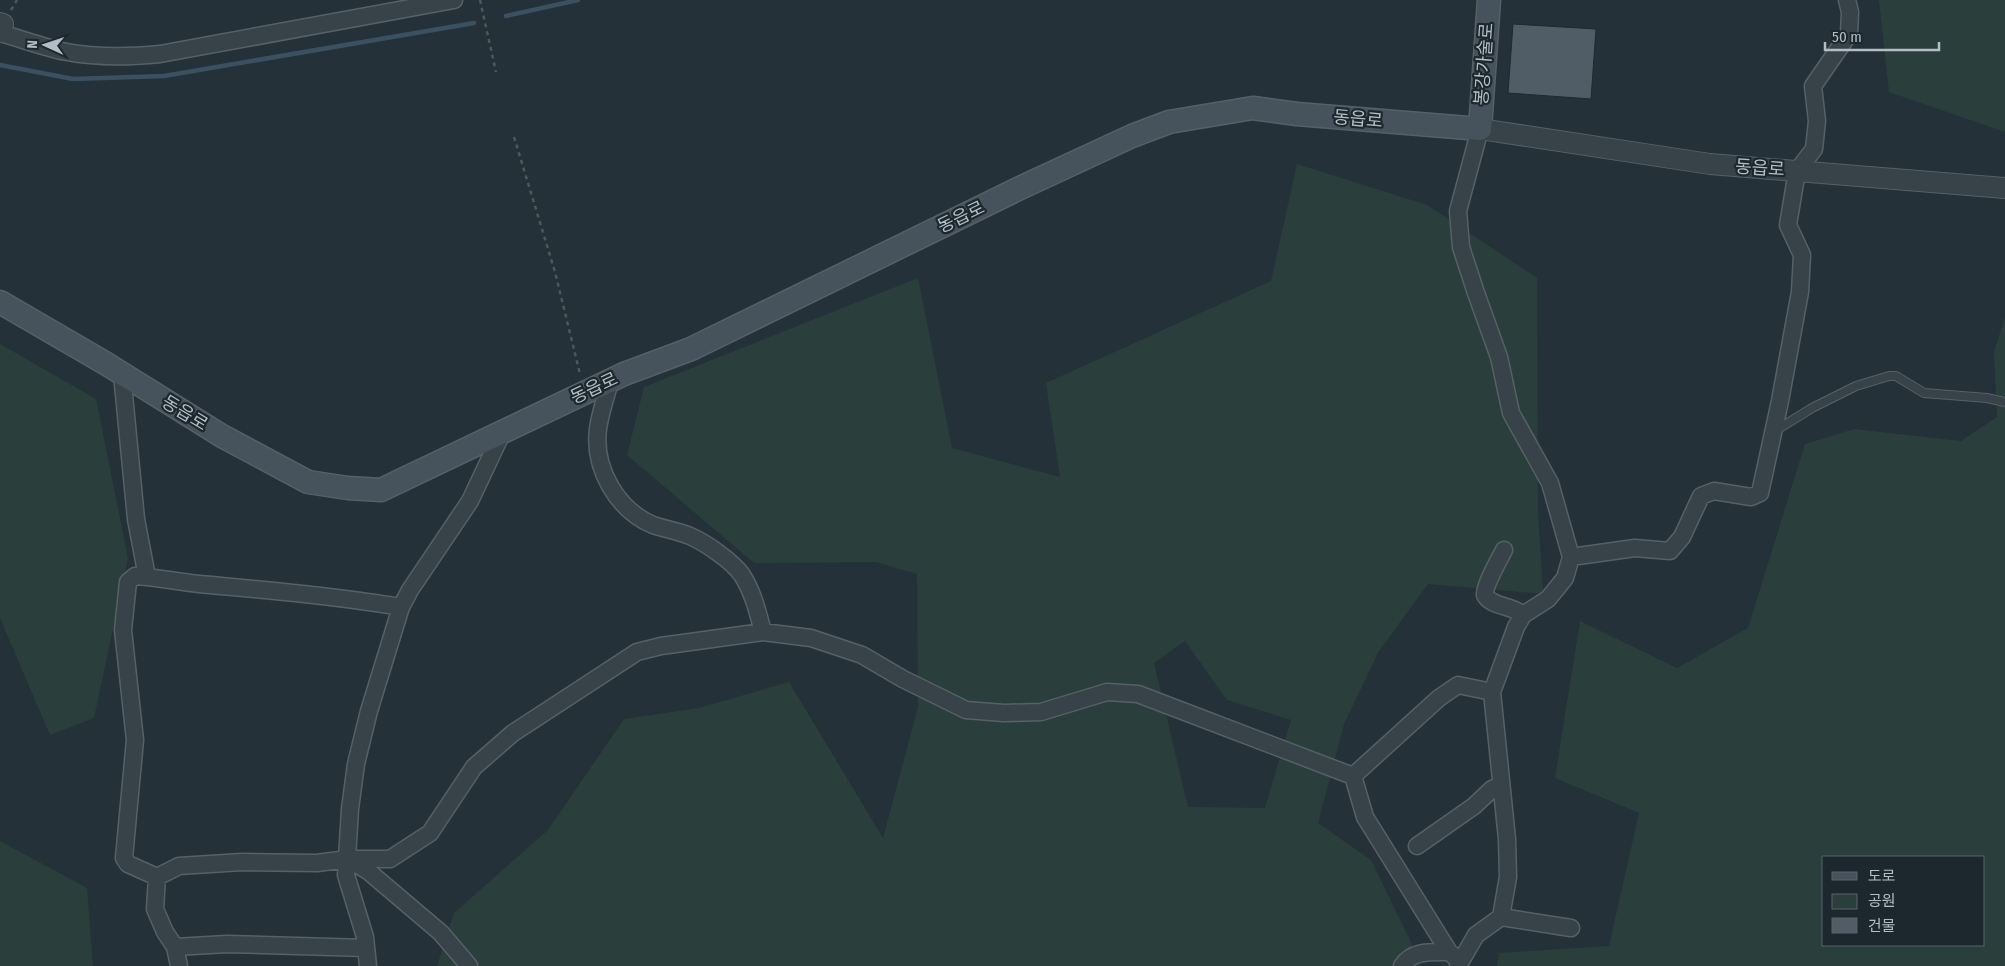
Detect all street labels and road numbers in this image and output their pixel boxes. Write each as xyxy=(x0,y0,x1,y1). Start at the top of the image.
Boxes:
street label: 봉강가술로 xyxy=(1470,22,1498,106)
street label: 동읍로 xyxy=(1332,106,1384,132)
street label: 동읍로 xyxy=(1734,155,1786,181)
street label: 동읍로 xyxy=(934,196,988,238)
street label: 동읍로 xyxy=(567,368,621,408)
street label: 동읍로 xyxy=(158,391,212,435)

